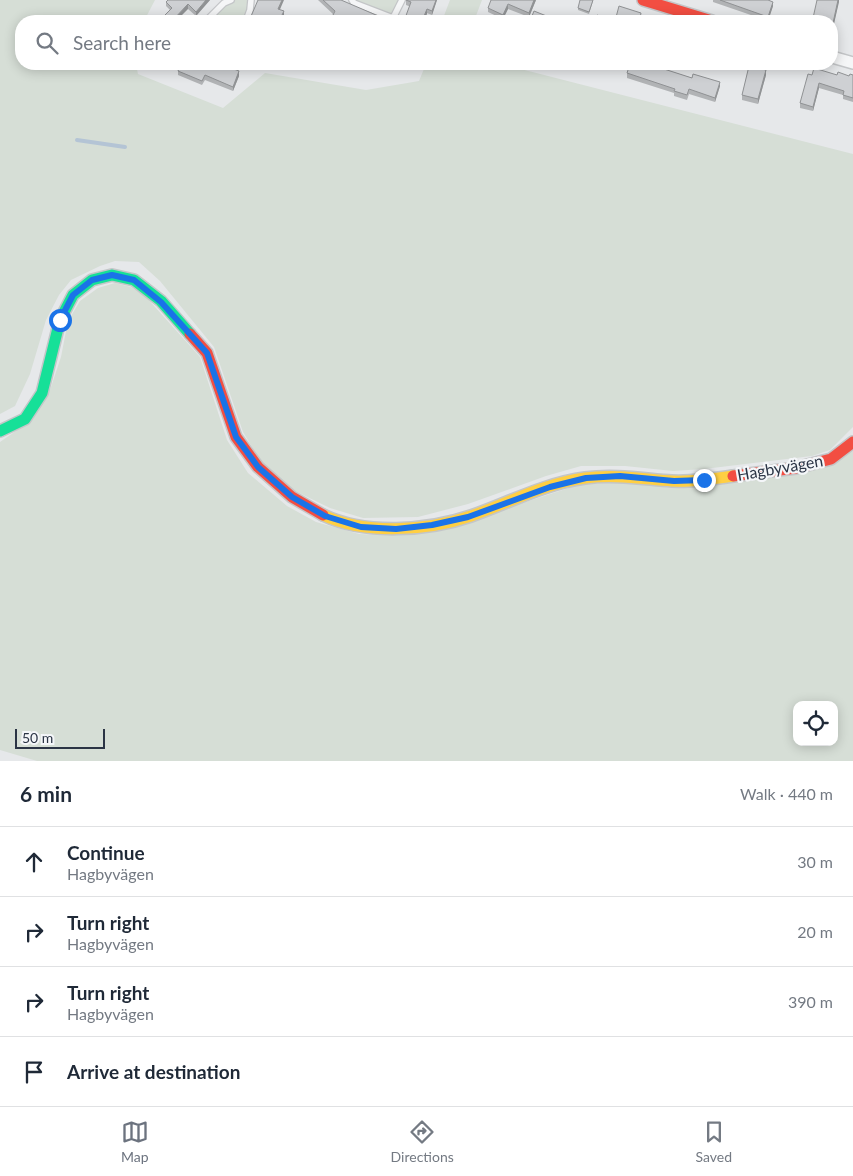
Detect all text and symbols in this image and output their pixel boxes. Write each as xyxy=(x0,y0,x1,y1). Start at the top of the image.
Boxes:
search box xyxy=(15,15,838,70)
icon: search xyxy=(33,29,61,57)
text: Search here xyxy=(73,31,171,54)
route start xyxy=(49,309,72,332)
street label: Hagbyvägen xyxy=(736,450,824,484)
route end xyxy=(693,469,716,492)
map controls xyxy=(793,701,838,746)
button: locate xyxy=(793,701,838,746)
scale bar xyxy=(15,726,105,749)
text: 50 m xyxy=(22,729,53,746)
text: 6 min xyxy=(20,781,72,806)
text: Walk · 440 m xyxy=(740,784,833,803)
text: Continue xyxy=(67,841,145,864)
icon: ahead xyxy=(20,848,48,876)
text: 30 m xyxy=(797,852,833,871)
text: Hagbyvägen xyxy=(67,864,154,883)
text: Turn right xyxy=(67,911,149,934)
icon: right xyxy=(20,918,48,946)
text: 20 m xyxy=(797,922,833,941)
text: Hagbyvägen xyxy=(67,934,154,953)
text: Turn right xyxy=(67,981,149,1004)
icon: right xyxy=(20,988,48,1016)
text: 390 m xyxy=(788,992,833,1011)
text: Hagbyvägen xyxy=(67,1004,154,1023)
icon: arrive xyxy=(20,1058,48,1086)
text: Arrive at destination xyxy=(67,1060,240,1083)
tab: Map xyxy=(121,1118,149,1165)
tab: Directions xyxy=(391,1118,454,1165)
tab: Saved xyxy=(696,1118,732,1165)

